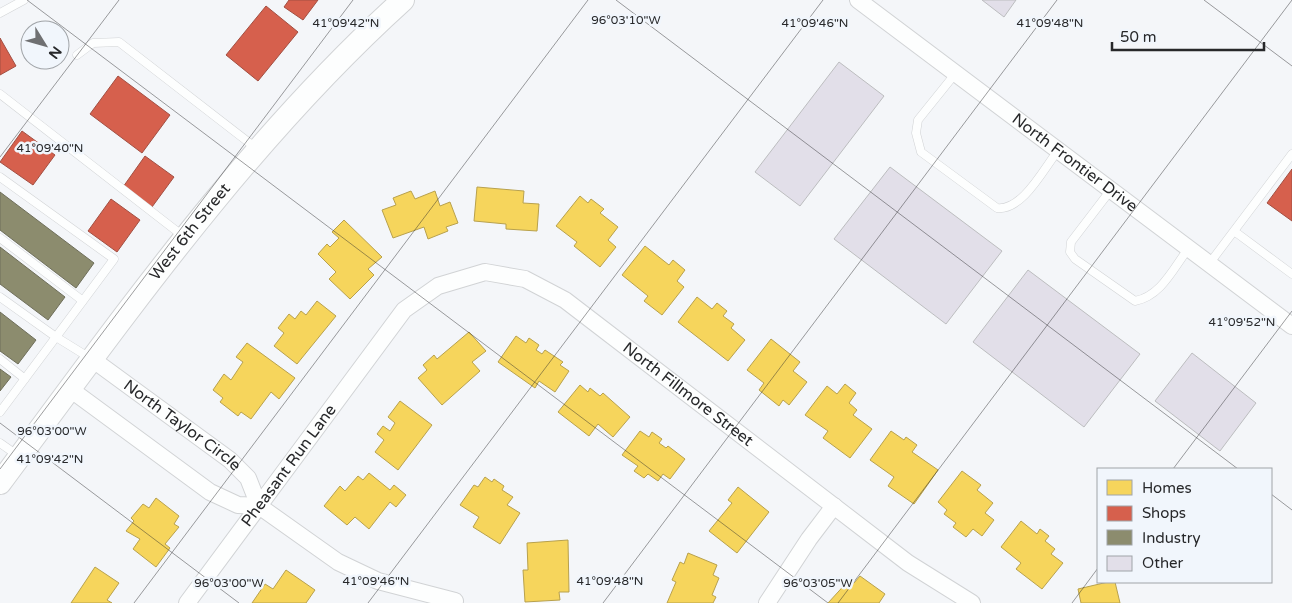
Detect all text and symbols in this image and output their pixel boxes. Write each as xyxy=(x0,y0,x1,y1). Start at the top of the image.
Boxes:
text: 96°03'10"W xyxy=(591,13,661,27)
text: 41°09'42"N xyxy=(313,16,380,30)
text: 41°09'46"N xyxy=(782,16,849,30)
text: 41°09'48"N xyxy=(1017,16,1084,30)
north arrow xyxy=(20,20,70,70)
scale bar xyxy=(1112,20,1264,52)
text: 50 m xyxy=(1120,28,1157,46)
text: N xyxy=(45,43,65,62)
street label: North Frontier Drive xyxy=(1008,109,1141,216)
text: 41°09'40"N xyxy=(17,141,84,155)
street label: West 6th Street xyxy=(145,179,235,284)
text: 41°09'52"N xyxy=(1209,315,1276,329)
street label: North Fillmore Street xyxy=(619,338,757,451)
street label: North Taylor Circle xyxy=(120,375,245,475)
street label: Pheasant Run Lane xyxy=(237,401,341,531)
text: 96°03'00"W xyxy=(17,424,87,438)
text: 41°09'42"N xyxy=(17,452,84,466)
legend xyxy=(1097,468,1272,583)
text: Homes xyxy=(1142,479,1192,497)
text: Shops xyxy=(1142,504,1186,522)
text: Industry xyxy=(1142,529,1201,547)
text: Other xyxy=(1142,554,1184,572)
text: 41°09'46"N xyxy=(343,574,410,588)
text: 41°09'48"N xyxy=(577,574,644,588)
text: 96°03'00"W xyxy=(194,576,264,590)
text: 96°03'05"W xyxy=(783,576,853,590)

